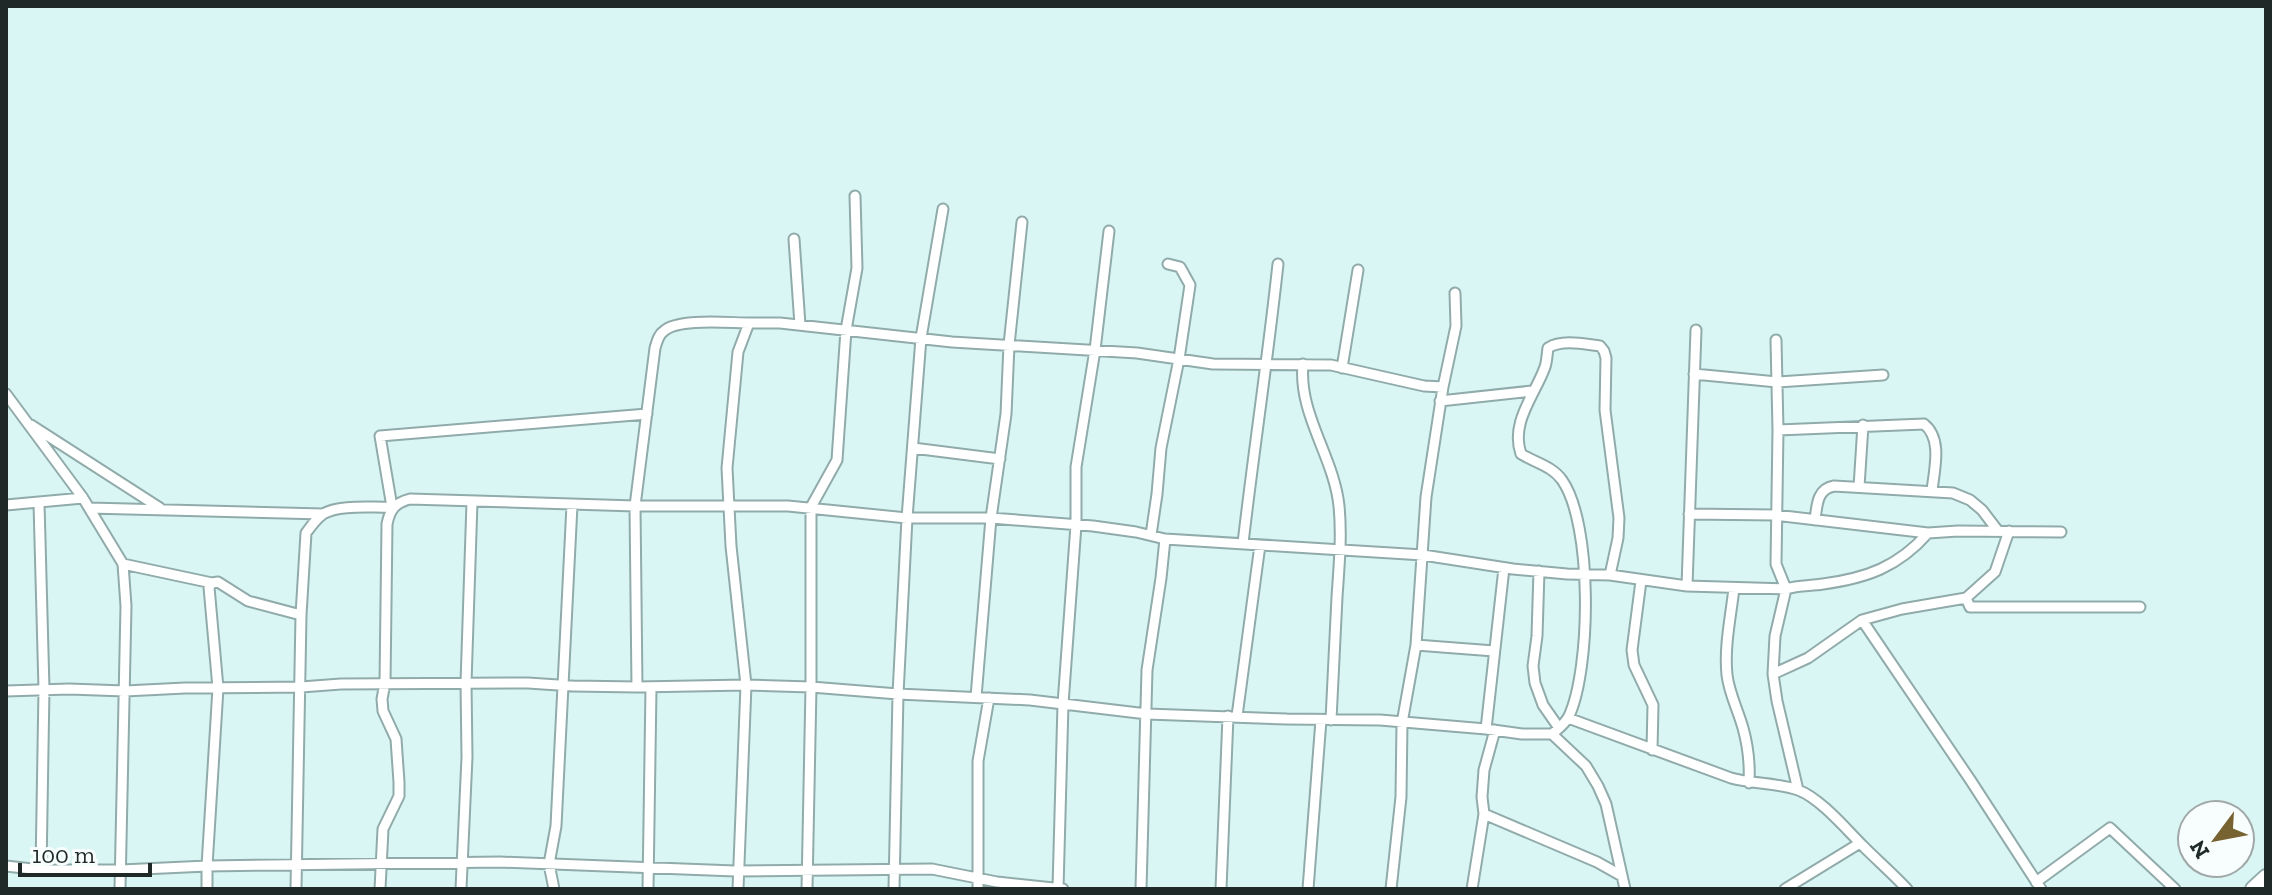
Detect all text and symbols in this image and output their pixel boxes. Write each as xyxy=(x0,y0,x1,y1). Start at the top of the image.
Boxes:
north arrow xyxy=(2176,799,2256,879)
scale bar xyxy=(20,827,150,877)
text: N xyxy=(2183,835,2215,864)
text: 100 m xyxy=(32,840,95,869)

